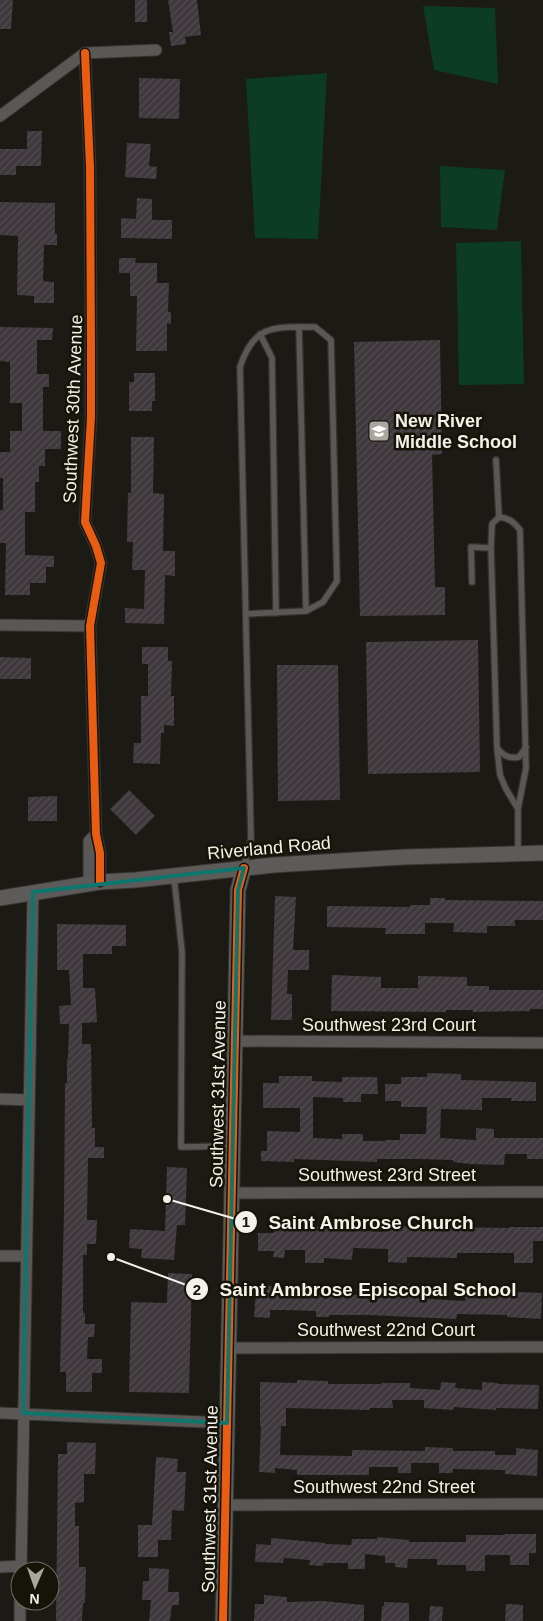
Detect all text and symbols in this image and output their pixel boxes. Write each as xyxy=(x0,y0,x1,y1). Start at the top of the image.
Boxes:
street label: Southwest 30th Avenue xyxy=(60,314,86,504)
place label: New River Middle School xyxy=(395,411,517,452)
school or university icon: New River Middle School xyxy=(367,419,391,443)
street label: Riverland Road xyxy=(206,833,332,863)
street label: Southwest 31st Avenue xyxy=(206,1000,230,1188)
street label: Southwest 23rd Court xyxy=(302,1015,476,1035)
street label: Southwest 23rd Street xyxy=(298,1165,476,1185)
callout: Saint Ambrose Church xyxy=(233,1205,484,1239)
text: Saint Ambrose Church xyxy=(268,1212,474,1233)
text: 1 xyxy=(242,1213,250,1230)
callout: Saint Ambrose Episcopal School xyxy=(184,1272,527,1306)
text: Saint Ambrose Episcopal School xyxy=(219,1279,517,1300)
text: 2 xyxy=(193,1281,201,1298)
street label: Southwest 22nd Court xyxy=(297,1320,475,1340)
street label: Southwest 31st Avenue xyxy=(198,1405,222,1593)
street label: Southwest 22nd Street xyxy=(293,1477,475,1497)
north arrow xyxy=(10,1561,60,1611)
text: N xyxy=(29,1591,40,1607)

